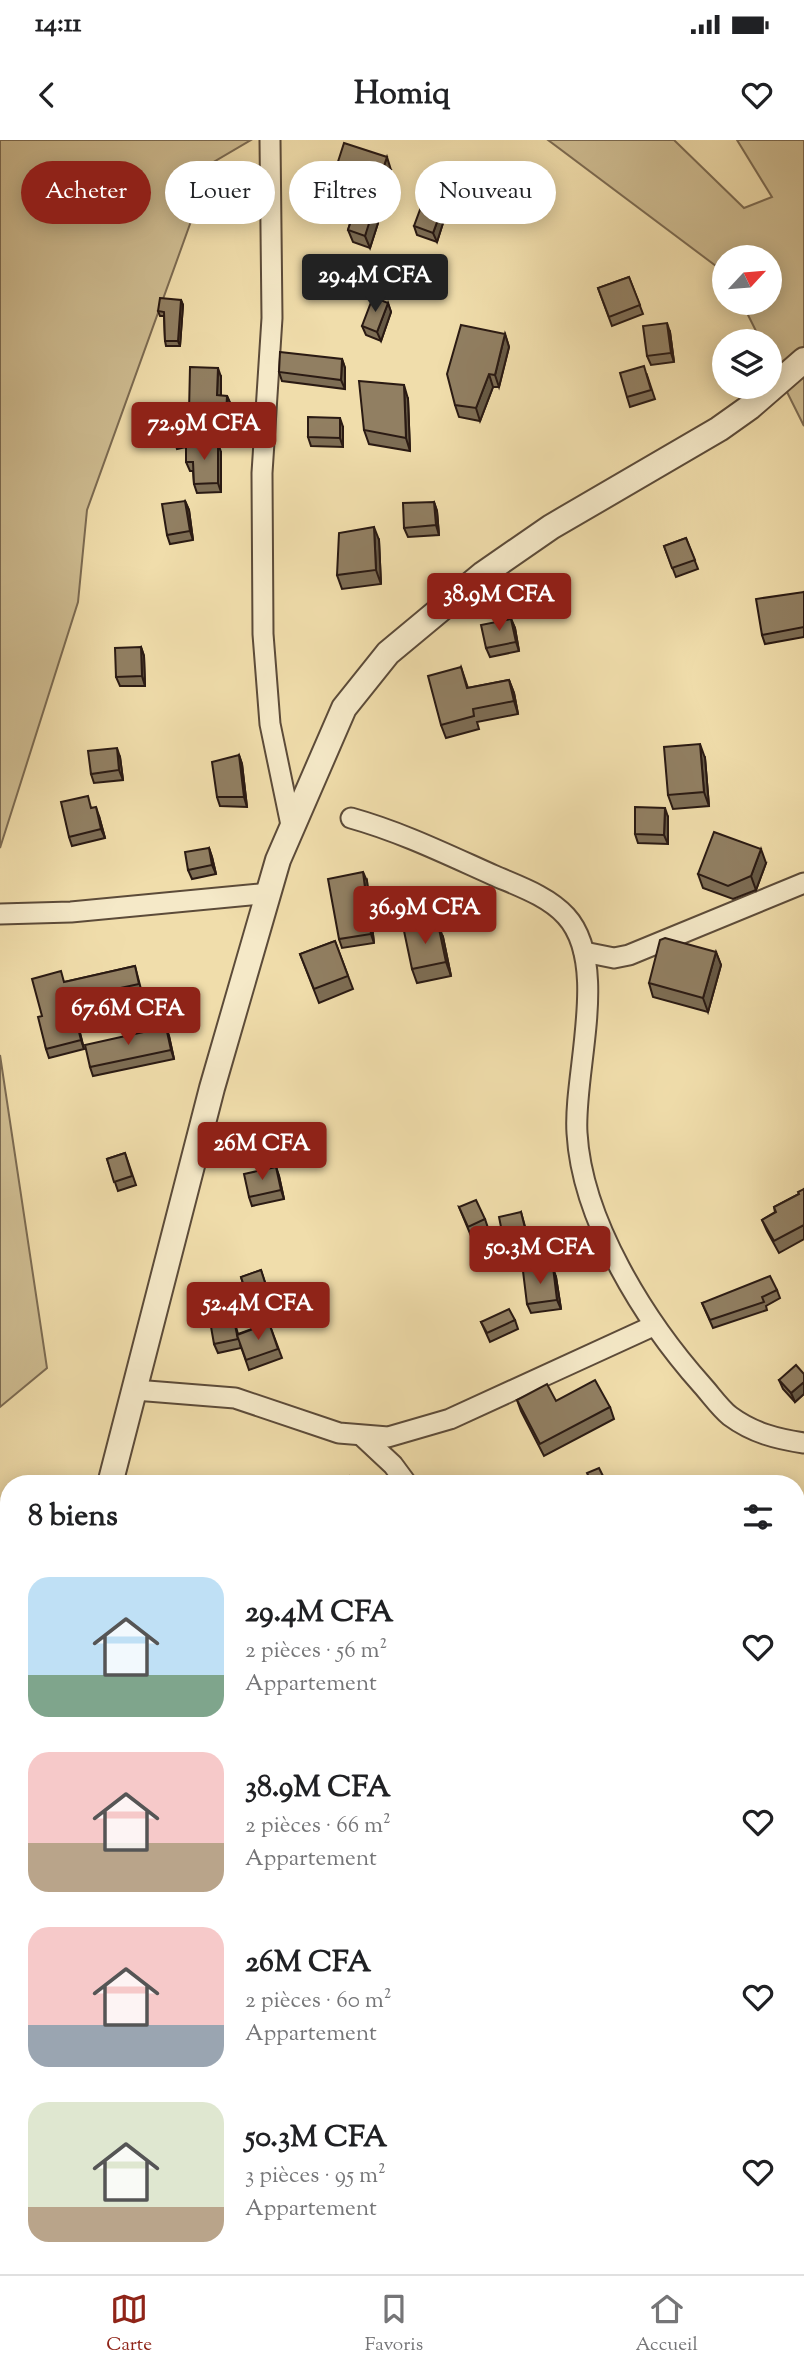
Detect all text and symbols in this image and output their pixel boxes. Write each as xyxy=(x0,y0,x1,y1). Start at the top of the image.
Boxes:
text: 14:11 xyxy=(35,6,81,43)
text: Homiq xyxy=(354,72,450,118)
icon: back xyxy=(28,76,66,114)
icon: heart xyxy=(738,76,776,114)
chip: Acheter xyxy=(21,161,151,224)
chip: Louer xyxy=(165,161,275,224)
chip: Filtres xyxy=(289,161,401,224)
chip: Nouveau xyxy=(415,161,556,224)
north arrow xyxy=(712,245,782,315)
map controls xyxy=(712,245,782,399)
pin: 29.4M CFA xyxy=(295,254,455,314)
text: 29.4M CFA xyxy=(318,260,432,293)
button: layers xyxy=(712,329,782,399)
pin: 72.9M CFA xyxy=(124,402,284,462)
text: 72.9M CFA xyxy=(147,408,261,441)
pin: 38.9M CFA xyxy=(419,574,579,633)
text: 38.9M CFA xyxy=(443,579,555,612)
pin: 36.9M CFA xyxy=(345,886,505,946)
text: 36.9M CFA xyxy=(369,892,481,925)
pin: 67.6M CFA xyxy=(48,988,208,1047)
text: 67.6M CFA xyxy=(71,993,185,1026)
pin: 26M CFA xyxy=(197,1122,327,1182)
text: 26M CFA xyxy=(214,1128,310,1161)
pin: 50.3M CFA xyxy=(460,1226,620,1286)
text: 50.3M CFA xyxy=(485,1232,595,1265)
pin: 52.4M CFA xyxy=(178,1282,338,1342)
text: 52.4M CFA xyxy=(203,1288,313,1321)
text: 8 biens xyxy=(28,1496,118,1539)
icon: filters xyxy=(739,1498,777,1536)
text: 29.4M CFA xyxy=(245,1592,394,1635)
icon: home xyxy=(84,1605,168,1689)
icon: heart xyxy=(739,1628,777,1666)
text: 2 pièces · 56 m² xyxy=(245,1635,387,1668)
text: Appartement xyxy=(245,1668,377,1701)
text: 38.9M CFA xyxy=(245,1767,391,1810)
icon: home xyxy=(84,1780,168,1864)
icon: heart xyxy=(739,1803,777,1841)
text: 2 pièces · 66 m² xyxy=(245,1810,391,1843)
text: Appartement xyxy=(245,1843,377,1876)
text: 26M CFA xyxy=(245,1942,371,1985)
icon: home xyxy=(84,1955,168,2039)
icon: heart xyxy=(739,1978,777,2016)
text: 2 pièces · 60 m² xyxy=(245,1985,392,2018)
text: Appartement xyxy=(245,2018,377,2051)
text: 50.3M CFA xyxy=(245,2117,387,2160)
icon: home xyxy=(84,2130,168,2214)
icon: heart xyxy=(739,2153,777,2191)
text: 3 pièces · 95 m² xyxy=(245,2160,386,2193)
text: Appartement xyxy=(245,2193,377,2226)
tab: Carte xyxy=(106,2290,152,2359)
tab: Favoris xyxy=(365,2290,423,2359)
tab: Accueil xyxy=(636,2290,698,2359)

